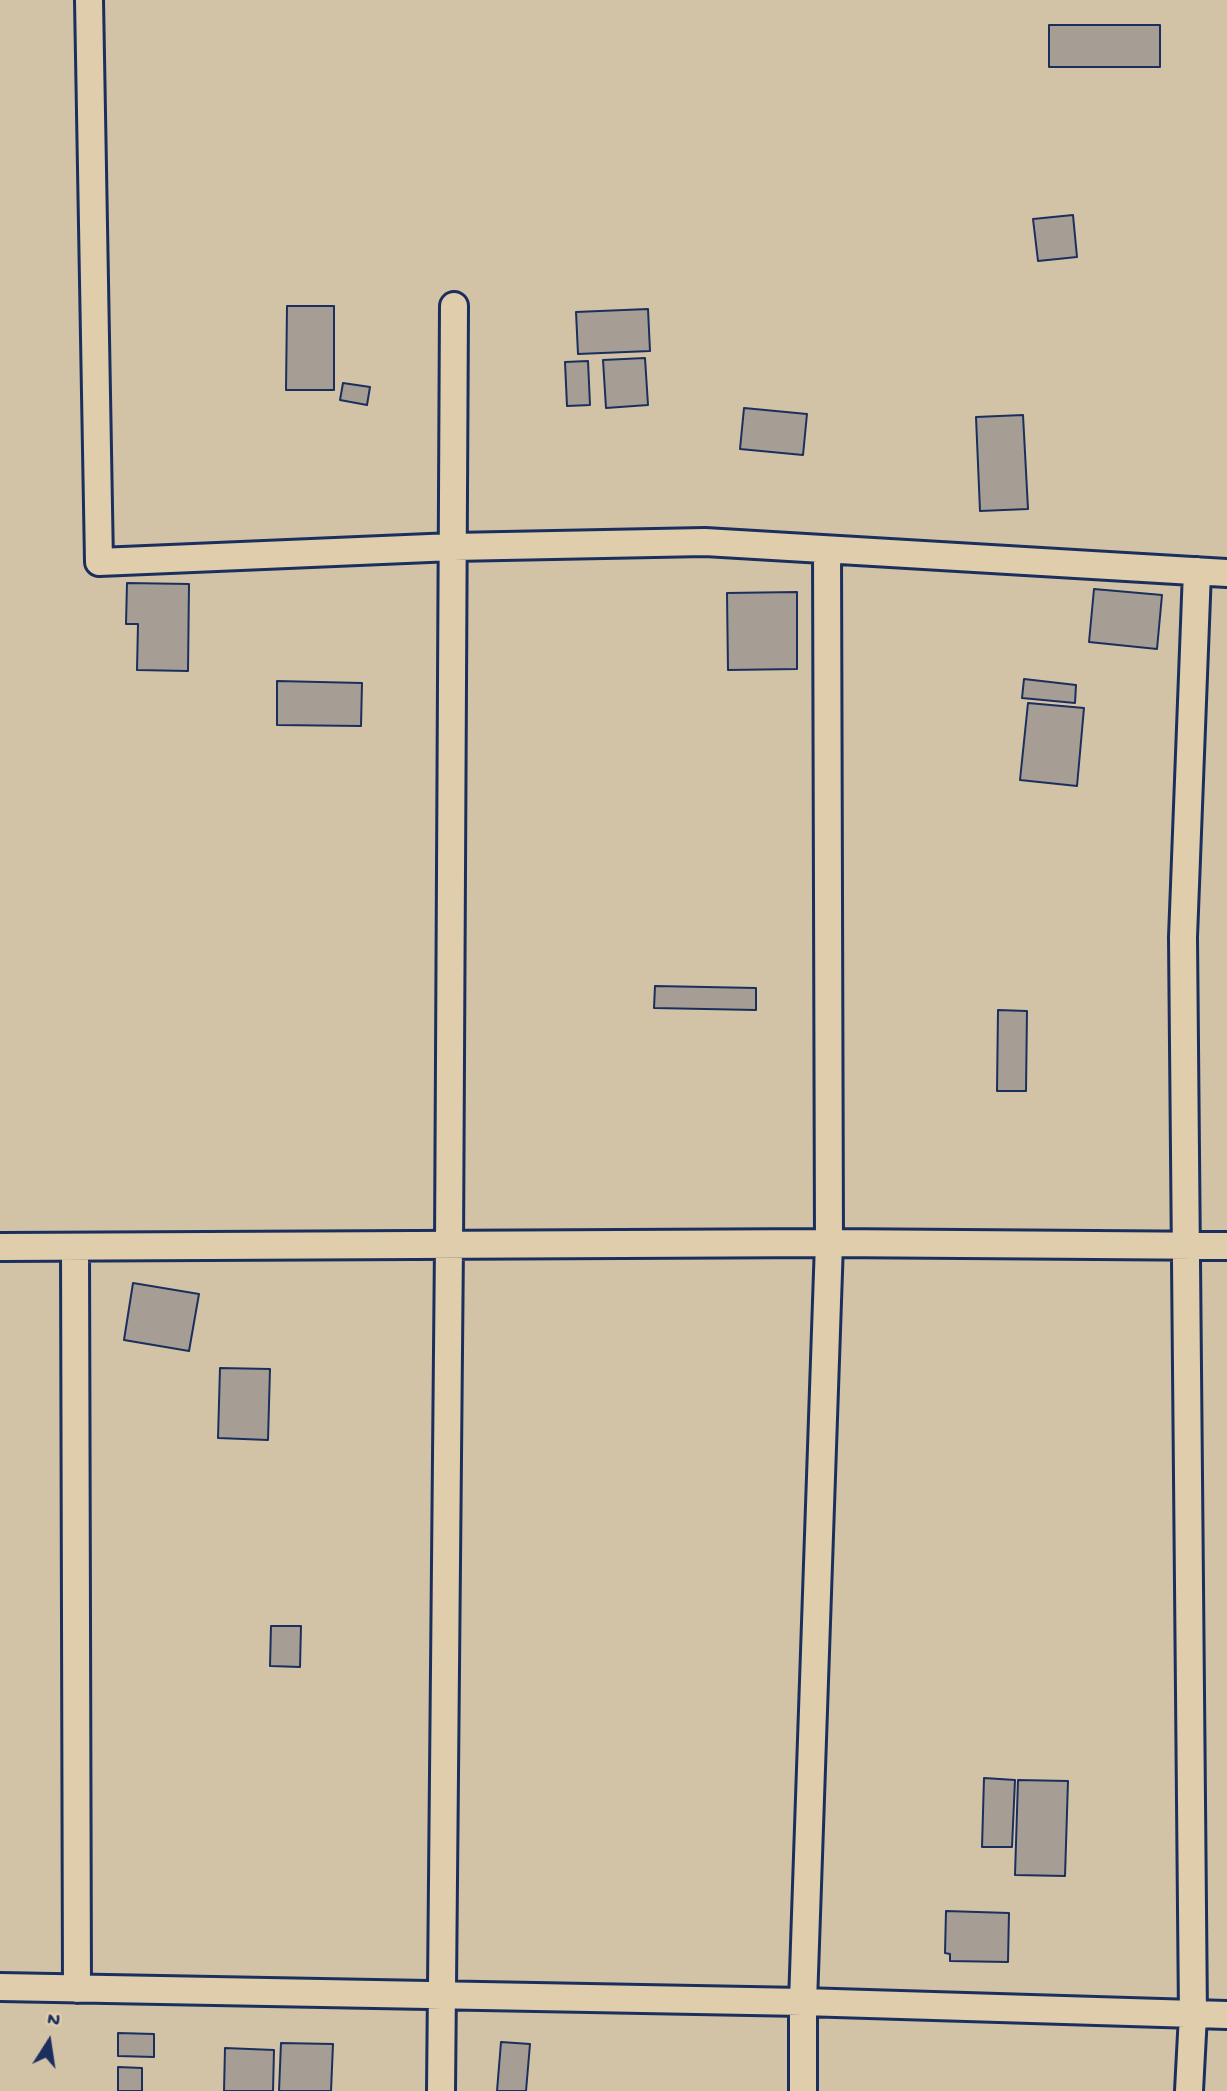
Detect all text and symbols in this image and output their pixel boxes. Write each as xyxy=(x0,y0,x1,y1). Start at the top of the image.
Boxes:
north arrow xyxy=(14,2007,84,2077)
text: N xyxy=(45,2008,62,2034)

